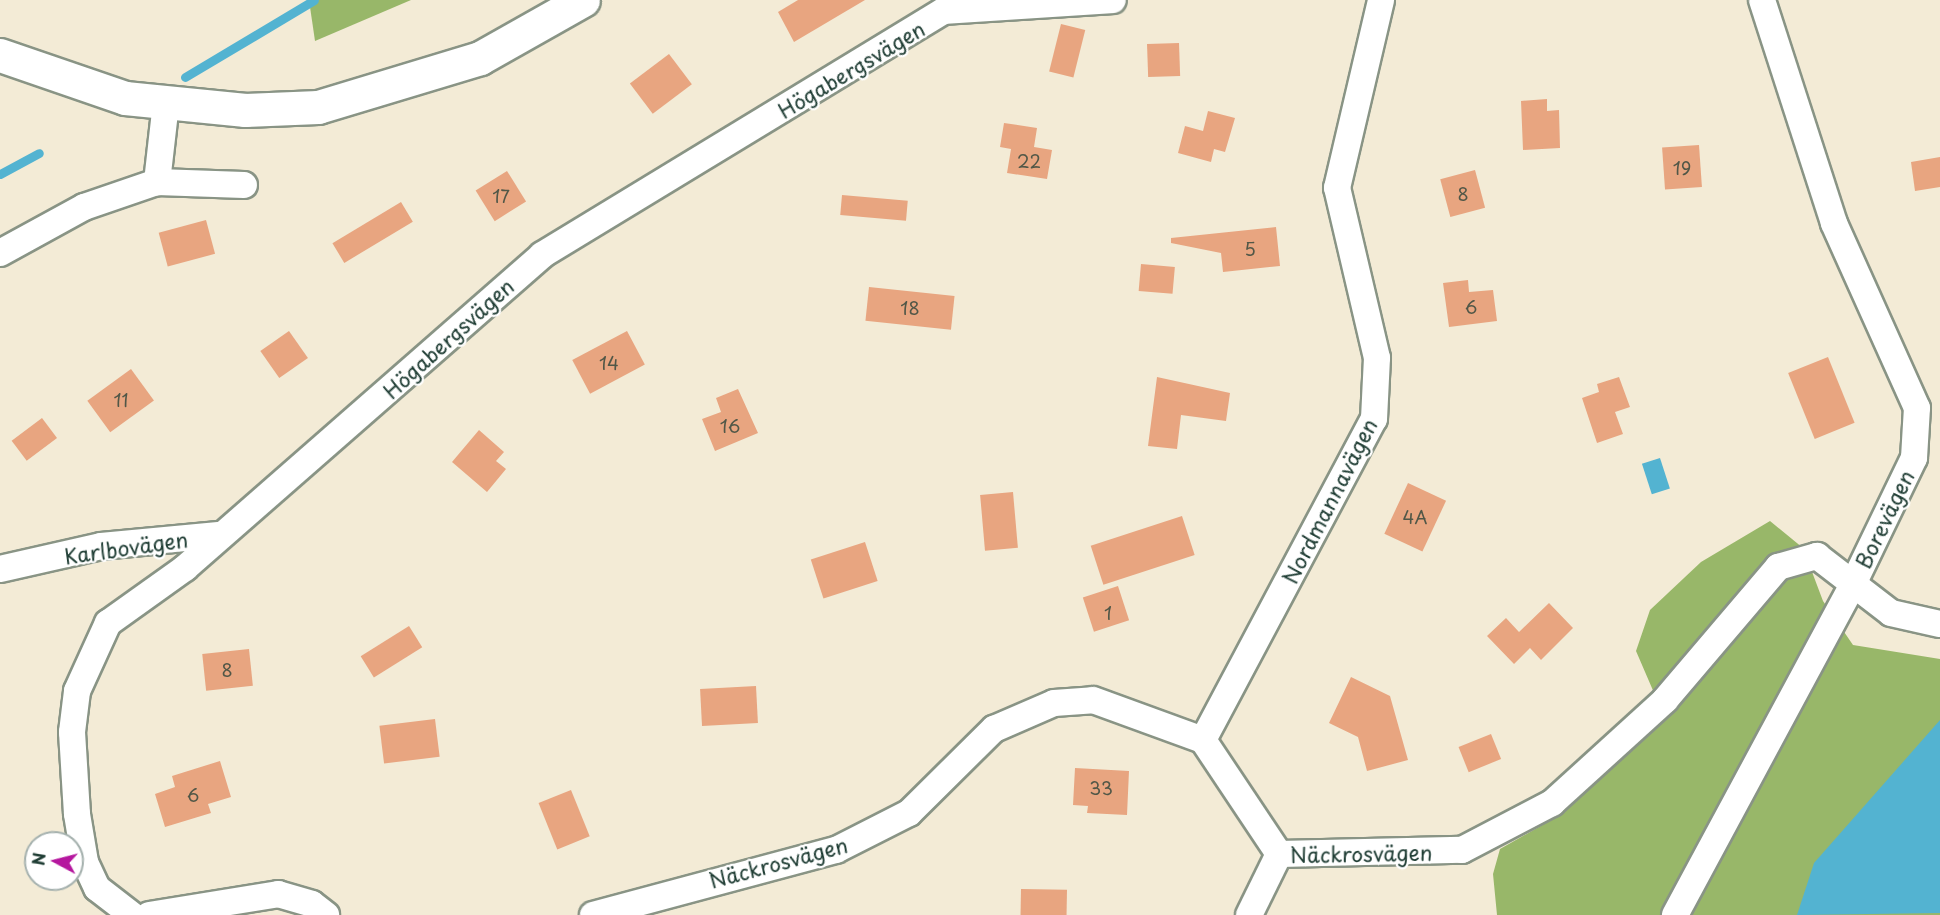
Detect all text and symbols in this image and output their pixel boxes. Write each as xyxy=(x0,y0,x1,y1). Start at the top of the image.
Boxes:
street label: Högabergsvägen xyxy=(773,15,929,123)
house number: 22 xyxy=(1017,150,1041,172)
house number: 19 xyxy=(1673,157,1691,179)
house number: 8 xyxy=(1457,183,1469,205)
house number: 17 xyxy=(492,185,510,207)
house number: 5 xyxy=(1244,238,1256,260)
street label: Högabergsvägen xyxy=(378,273,518,403)
house number: 6 xyxy=(1465,296,1477,318)
house number: 18 xyxy=(900,297,920,319)
house number: 14 xyxy=(599,352,619,374)
house number: 11 xyxy=(113,389,129,411)
street label: Nordmannavägen xyxy=(1276,414,1382,588)
house number: 16 xyxy=(720,415,740,437)
street label: Borevägen xyxy=(1849,466,1919,572)
house number: 4A xyxy=(1403,506,1427,528)
street label: Karlbovägen xyxy=(63,526,189,568)
house number: 1 xyxy=(1104,602,1112,624)
house number: 8 xyxy=(221,659,233,681)
house number: 33 xyxy=(1089,777,1113,799)
house number: 6 xyxy=(187,784,199,806)
north arrow xyxy=(24,831,84,891)
street label: Näckrosvägen xyxy=(706,831,850,893)
street label: Näckrosvägen xyxy=(1290,839,1432,867)
text: N xyxy=(25,851,51,867)

